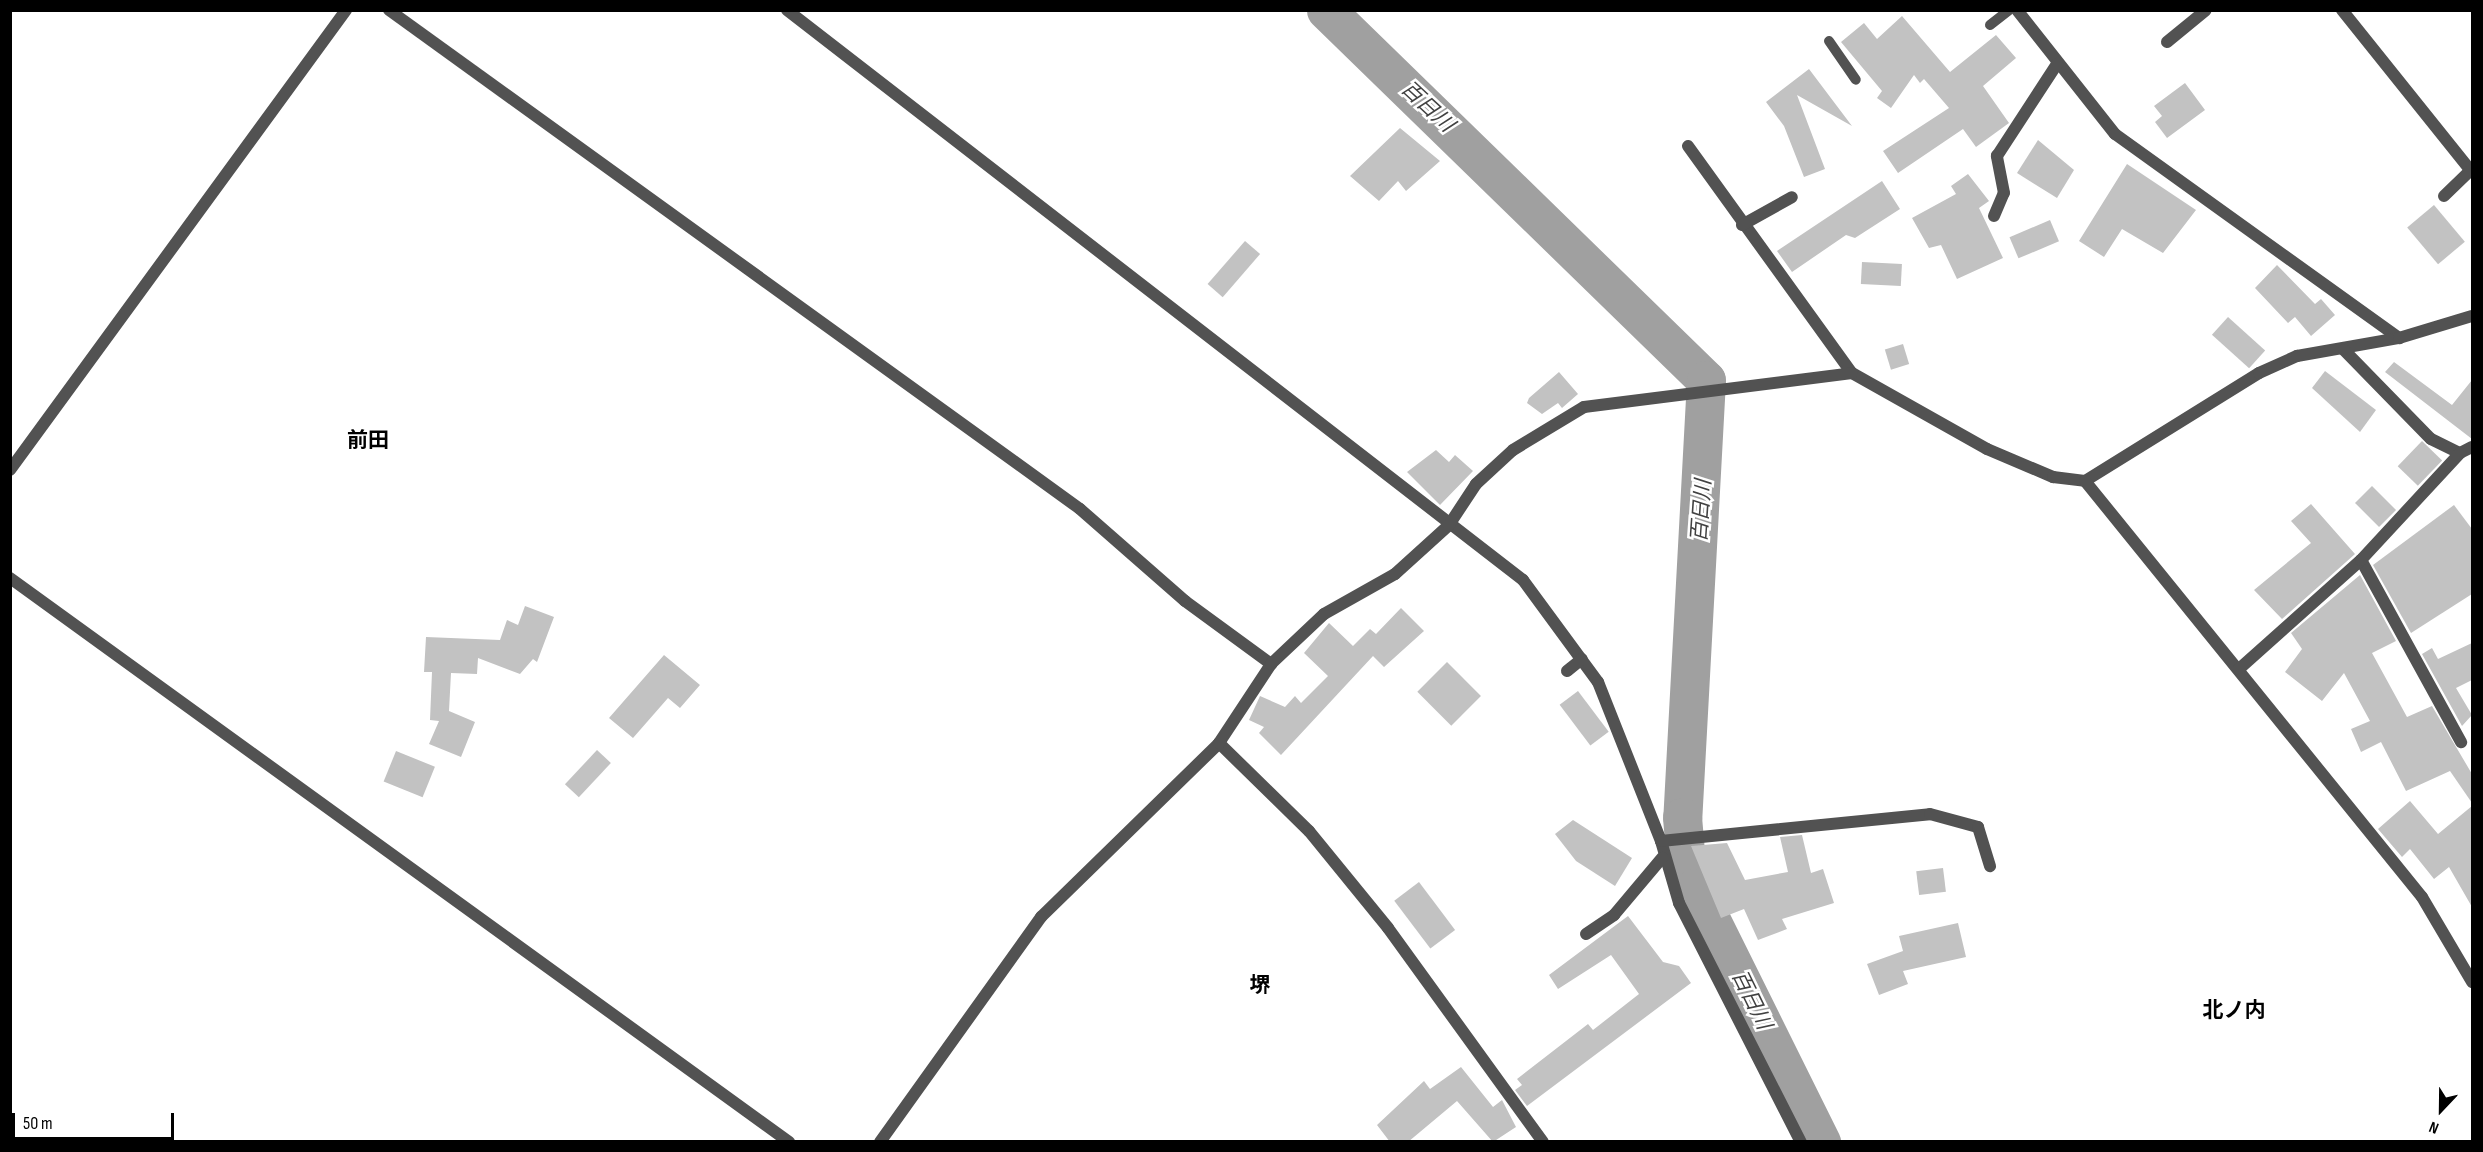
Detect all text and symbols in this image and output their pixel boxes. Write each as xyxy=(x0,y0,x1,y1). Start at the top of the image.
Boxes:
water label: 百日川 xyxy=(1395,76,1459,138)
district label: 前田 xyxy=(347,428,389,454)
water label: 百日川 xyxy=(1687,479,1717,543)
water label: 百日川 xyxy=(1726,966,1776,1034)
district label: 堺 xyxy=(1250,973,1270,999)
district label: 北ノ内 xyxy=(2203,998,2265,1024)
north arrow xyxy=(2411,1080,2471,1140)
scale bar xyxy=(15,1101,177,1139)
text: 50 m xyxy=(23,1113,53,1134)
text: N xyxy=(2427,1117,2442,1138)

